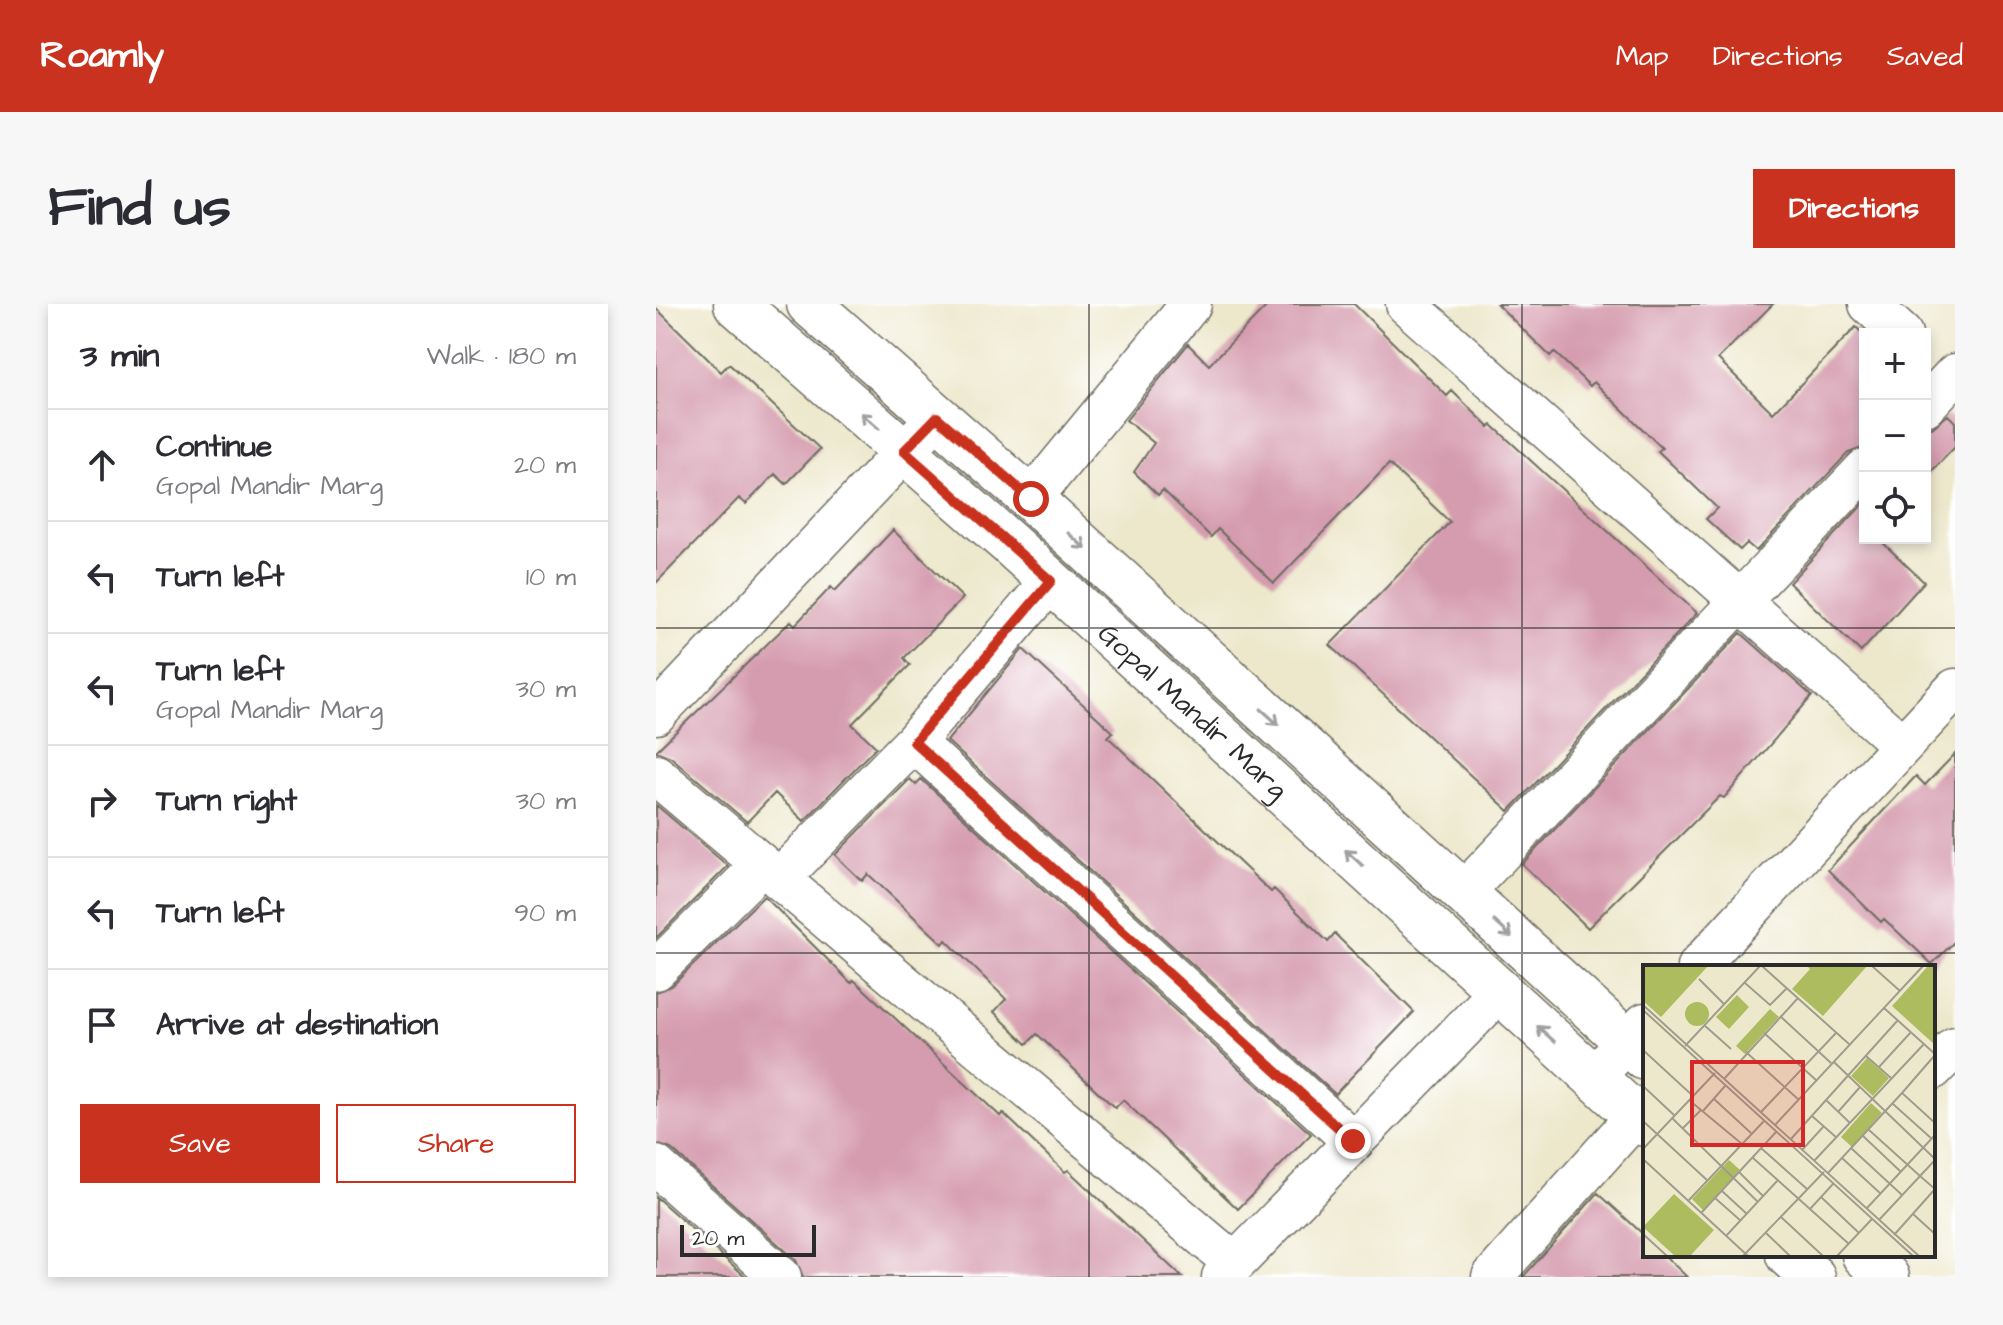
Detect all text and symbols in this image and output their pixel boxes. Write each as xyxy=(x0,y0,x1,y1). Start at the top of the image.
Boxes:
text: Roamly xyxy=(40,30,164,82)
text: Map xyxy=(1616,37,1669,76)
text: Directions xyxy=(1713,37,1843,76)
text: Saved xyxy=(1887,37,1963,76)
text: Find us xyxy=(48,169,231,247)
button: Directions xyxy=(1753,169,1955,248)
map controls xyxy=(1859,328,1931,544)
button: + xyxy=(1859,328,1931,400)
text: 3 min xyxy=(80,332,160,380)
text: Walk · 180 m xyxy=(427,338,576,374)
button: − xyxy=(1859,400,1931,472)
one-way arrow xyxy=(861,413,881,431)
text: Continue xyxy=(156,426,272,468)
icon: ahead xyxy=(80,443,124,487)
text: 20 m xyxy=(514,447,576,483)
text: Gopal Mandir Marg xyxy=(156,468,383,504)
button: locate xyxy=(1859,472,1931,544)
route start xyxy=(1013,481,1049,517)
one-way arrow xyxy=(1067,532,1087,550)
icon: left xyxy=(80,555,124,599)
text: Turn left xyxy=(156,556,284,598)
text: 10 m xyxy=(526,559,576,595)
street label: Gopal Mandir Marg xyxy=(1089,614,1296,809)
text: Turn left xyxy=(156,650,284,692)
icon: left xyxy=(80,667,124,711)
text: 30 m xyxy=(516,671,576,707)
text: Gopal Mandir Marg xyxy=(156,692,383,728)
one-way arrow xyxy=(1259,707,1279,725)
icon: right xyxy=(80,779,124,823)
text: Turn right xyxy=(156,780,297,822)
text: 30 m xyxy=(516,783,576,819)
one-way arrow xyxy=(1344,849,1364,868)
icon: left xyxy=(80,891,124,935)
text: Turn left xyxy=(156,892,284,934)
text: 90 m xyxy=(514,895,576,931)
one-way arrow xyxy=(1493,920,1513,939)
inset map xyxy=(1643,965,1935,1257)
icon: arrive xyxy=(80,1003,124,1047)
text: Arrive at destination xyxy=(156,1004,438,1046)
one-way arrow xyxy=(1536,1024,1556,1043)
button: Save xyxy=(80,1104,320,1183)
button: Share xyxy=(336,1104,576,1183)
route end xyxy=(1335,1123,1371,1159)
scale bar xyxy=(680,1221,816,1257)
text: 20 m xyxy=(692,1223,744,1254)

